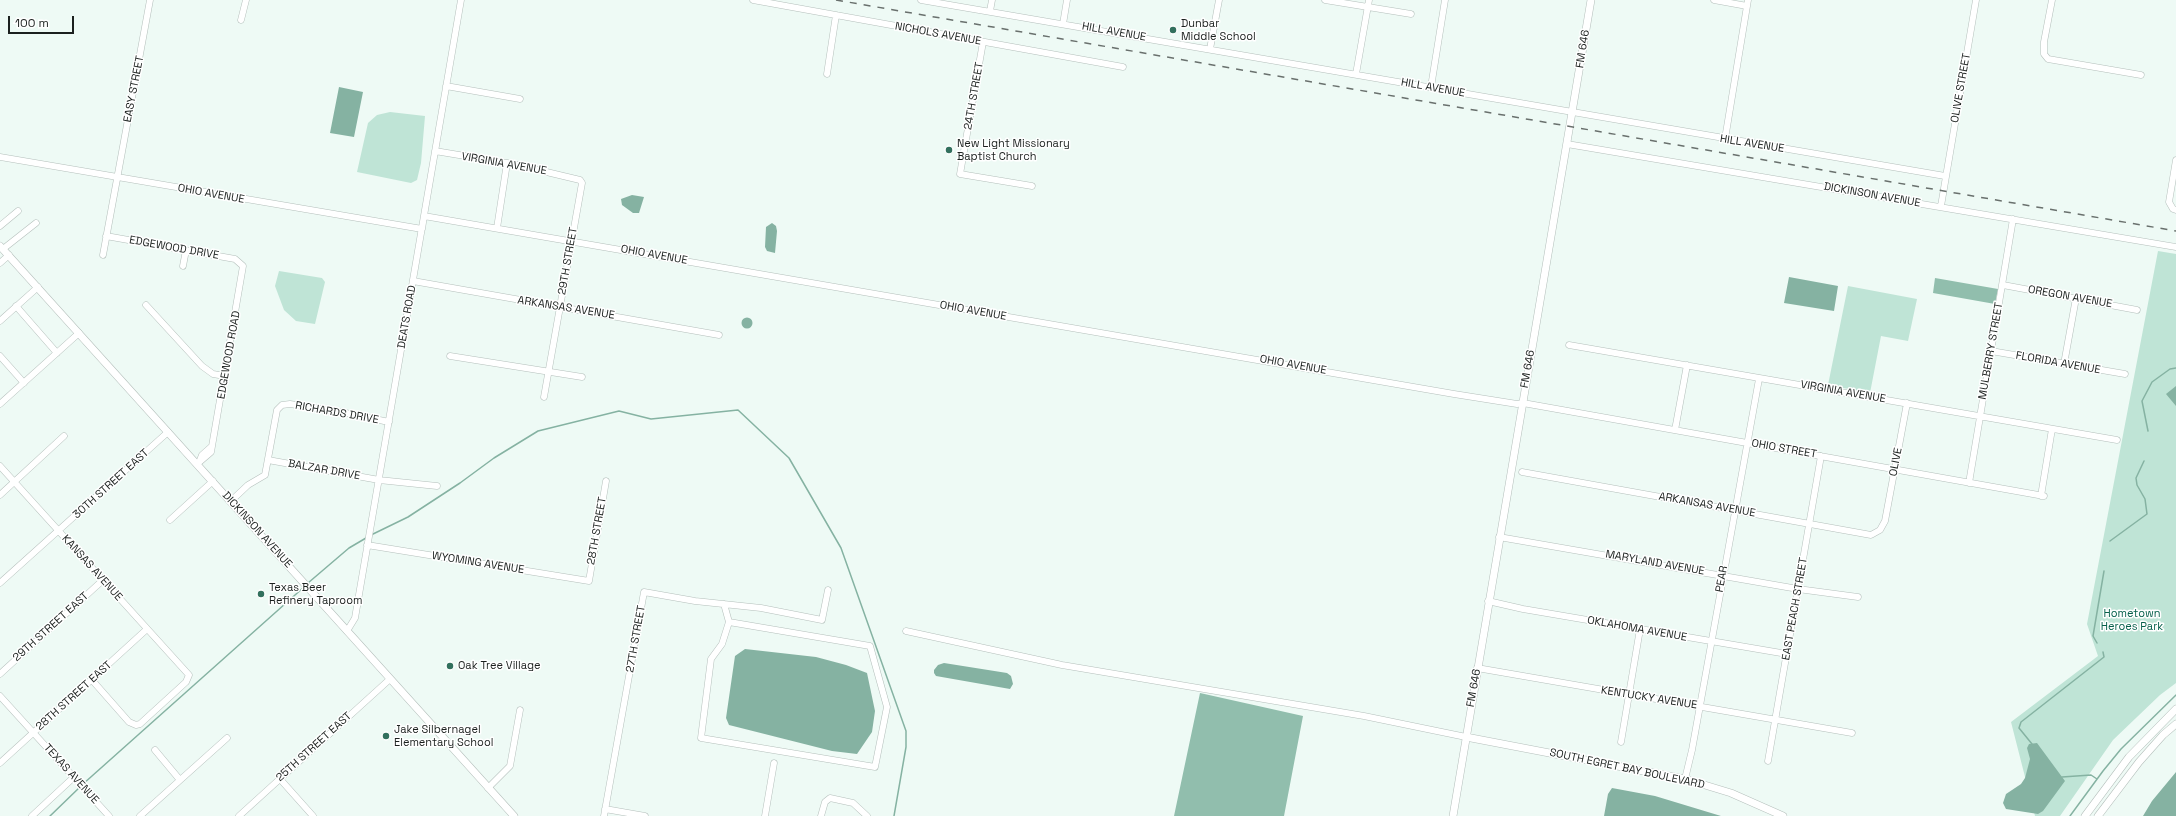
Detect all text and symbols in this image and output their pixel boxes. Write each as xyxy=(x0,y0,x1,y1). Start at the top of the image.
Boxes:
scale bar xyxy=(10,8,76,34)
text: 100 m xyxy=(15,15,49,31)
place label: Dunbar Middle School xyxy=(1181,17,1256,43)
street label: NICHOLS AVENUE xyxy=(894,20,982,48)
street label: HILL AVENUE xyxy=(1081,20,1147,44)
marker: Dunbar Middle School xyxy=(1168,25,1178,35)
street label: FM 646 xyxy=(1573,29,1593,69)
street label: OLIVE STREET xyxy=(1948,52,1974,124)
street label: EASY STREET xyxy=(121,54,147,124)
street label: 24TH STREET xyxy=(962,61,986,131)
street label: HILL AVENUE xyxy=(1400,76,1466,100)
street label: HILL AVENUE xyxy=(1719,132,1785,156)
place label: New Light Missionary Baptist Church xyxy=(957,137,1070,163)
marker: New Light Missionary Baptist Church xyxy=(944,145,954,155)
street label: VIRGINIA AVENUE xyxy=(460,150,548,178)
street label: DICKINSON AVENUE xyxy=(1823,180,1921,210)
street label: OHIO AVENUE xyxy=(177,182,245,206)
street label: 29TH STREET xyxy=(556,226,580,296)
street label: EDGEWOOD DRIVE xyxy=(128,234,220,262)
street label: OHIO AVENUE xyxy=(620,243,688,267)
street label: OREGON AVENUE xyxy=(2027,283,2113,311)
street label: DEATS ROAD xyxy=(395,284,419,350)
street label: ARKANSAS AVENUE xyxy=(516,294,616,322)
street label: OHIO AVENUE xyxy=(939,299,1007,323)
street label: MULBERRY STREET xyxy=(1976,301,2006,401)
street label: EDGEWOOD ROAD xyxy=(215,310,243,400)
street label: FM 646 xyxy=(1518,349,1538,389)
street label: FLORIDA AVENUE xyxy=(2015,349,2101,377)
street label: OHIO AVENUE xyxy=(1259,353,1327,377)
street label: VIRGINIA AVENUE xyxy=(1799,378,1887,406)
street label: RICHARDS DRIVE xyxy=(294,399,380,427)
street label: OHIO STREET xyxy=(1750,437,1818,461)
street label: 30TH STREET EAST xyxy=(70,446,152,522)
street label: OLIVE xyxy=(1887,446,1905,478)
street label: BALZAR DRIVE xyxy=(287,457,361,483)
street label: DICKINSON AVENUE xyxy=(219,489,295,571)
street label: ARKANSAS AVENUE xyxy=(1658,490,1756,520)
street label: 28TH STREET xyxy=(585,496,609,566)
street label: KANSAS AVENUE xyxy=(59,532,125,604)
street label: MARYLAND AVENUE xyxy=(1604,548,1706,578)
street label: WYOMING AVENUE xyxy=(431,549,525,577)
street label: EAST PEACH STREET xyxy=(1779,557,1811,661)
street label: PEAR xyxy=(1713,565,1731,593)
place label: Texas Beer Refinery Taproom xyxy=(269,581,362,607)
marker: Texas Beer Refinery Taproom xyxy=(256,589,266,599)
street label: 29TH STREET EAST xyxy=(10,590,92,664)
street label: 27TH STREET xyxy=(624,604,648,674)
park label: Hometown Heroes Park xyxy=(2101,607,2163,633)
street label: OKLAHOMA AVENUE xyxy=(1586,614,1688,644)
street label: 28TH STREET EAST xyxy=(33,658,115,734)
place label: Oak Tree Village xyxy=(458,659,541,673)
marker: Oak Tree Village xyxy=(445,661,455,671)
street label: FM 646 xyxy=(1464,668,1484,708)
street label: KENTUCKY AVENUE xyxy=(1600,684,1698,712)
street label: 25TH STREET EAST xyxy=(273,710,355,784)
place label: Jake Silbernagel Elementary School xyxy=(394,723,493,749)
marker: Jake Silbernagel Elementary School xyxy=(381,731,391,741)
street label: TEXAS AVENUE xyxy=(41,741,101,807)
street label: SOUTH EGRET BAY BOULEVARD xyxy=(1548,746,1706,792)

